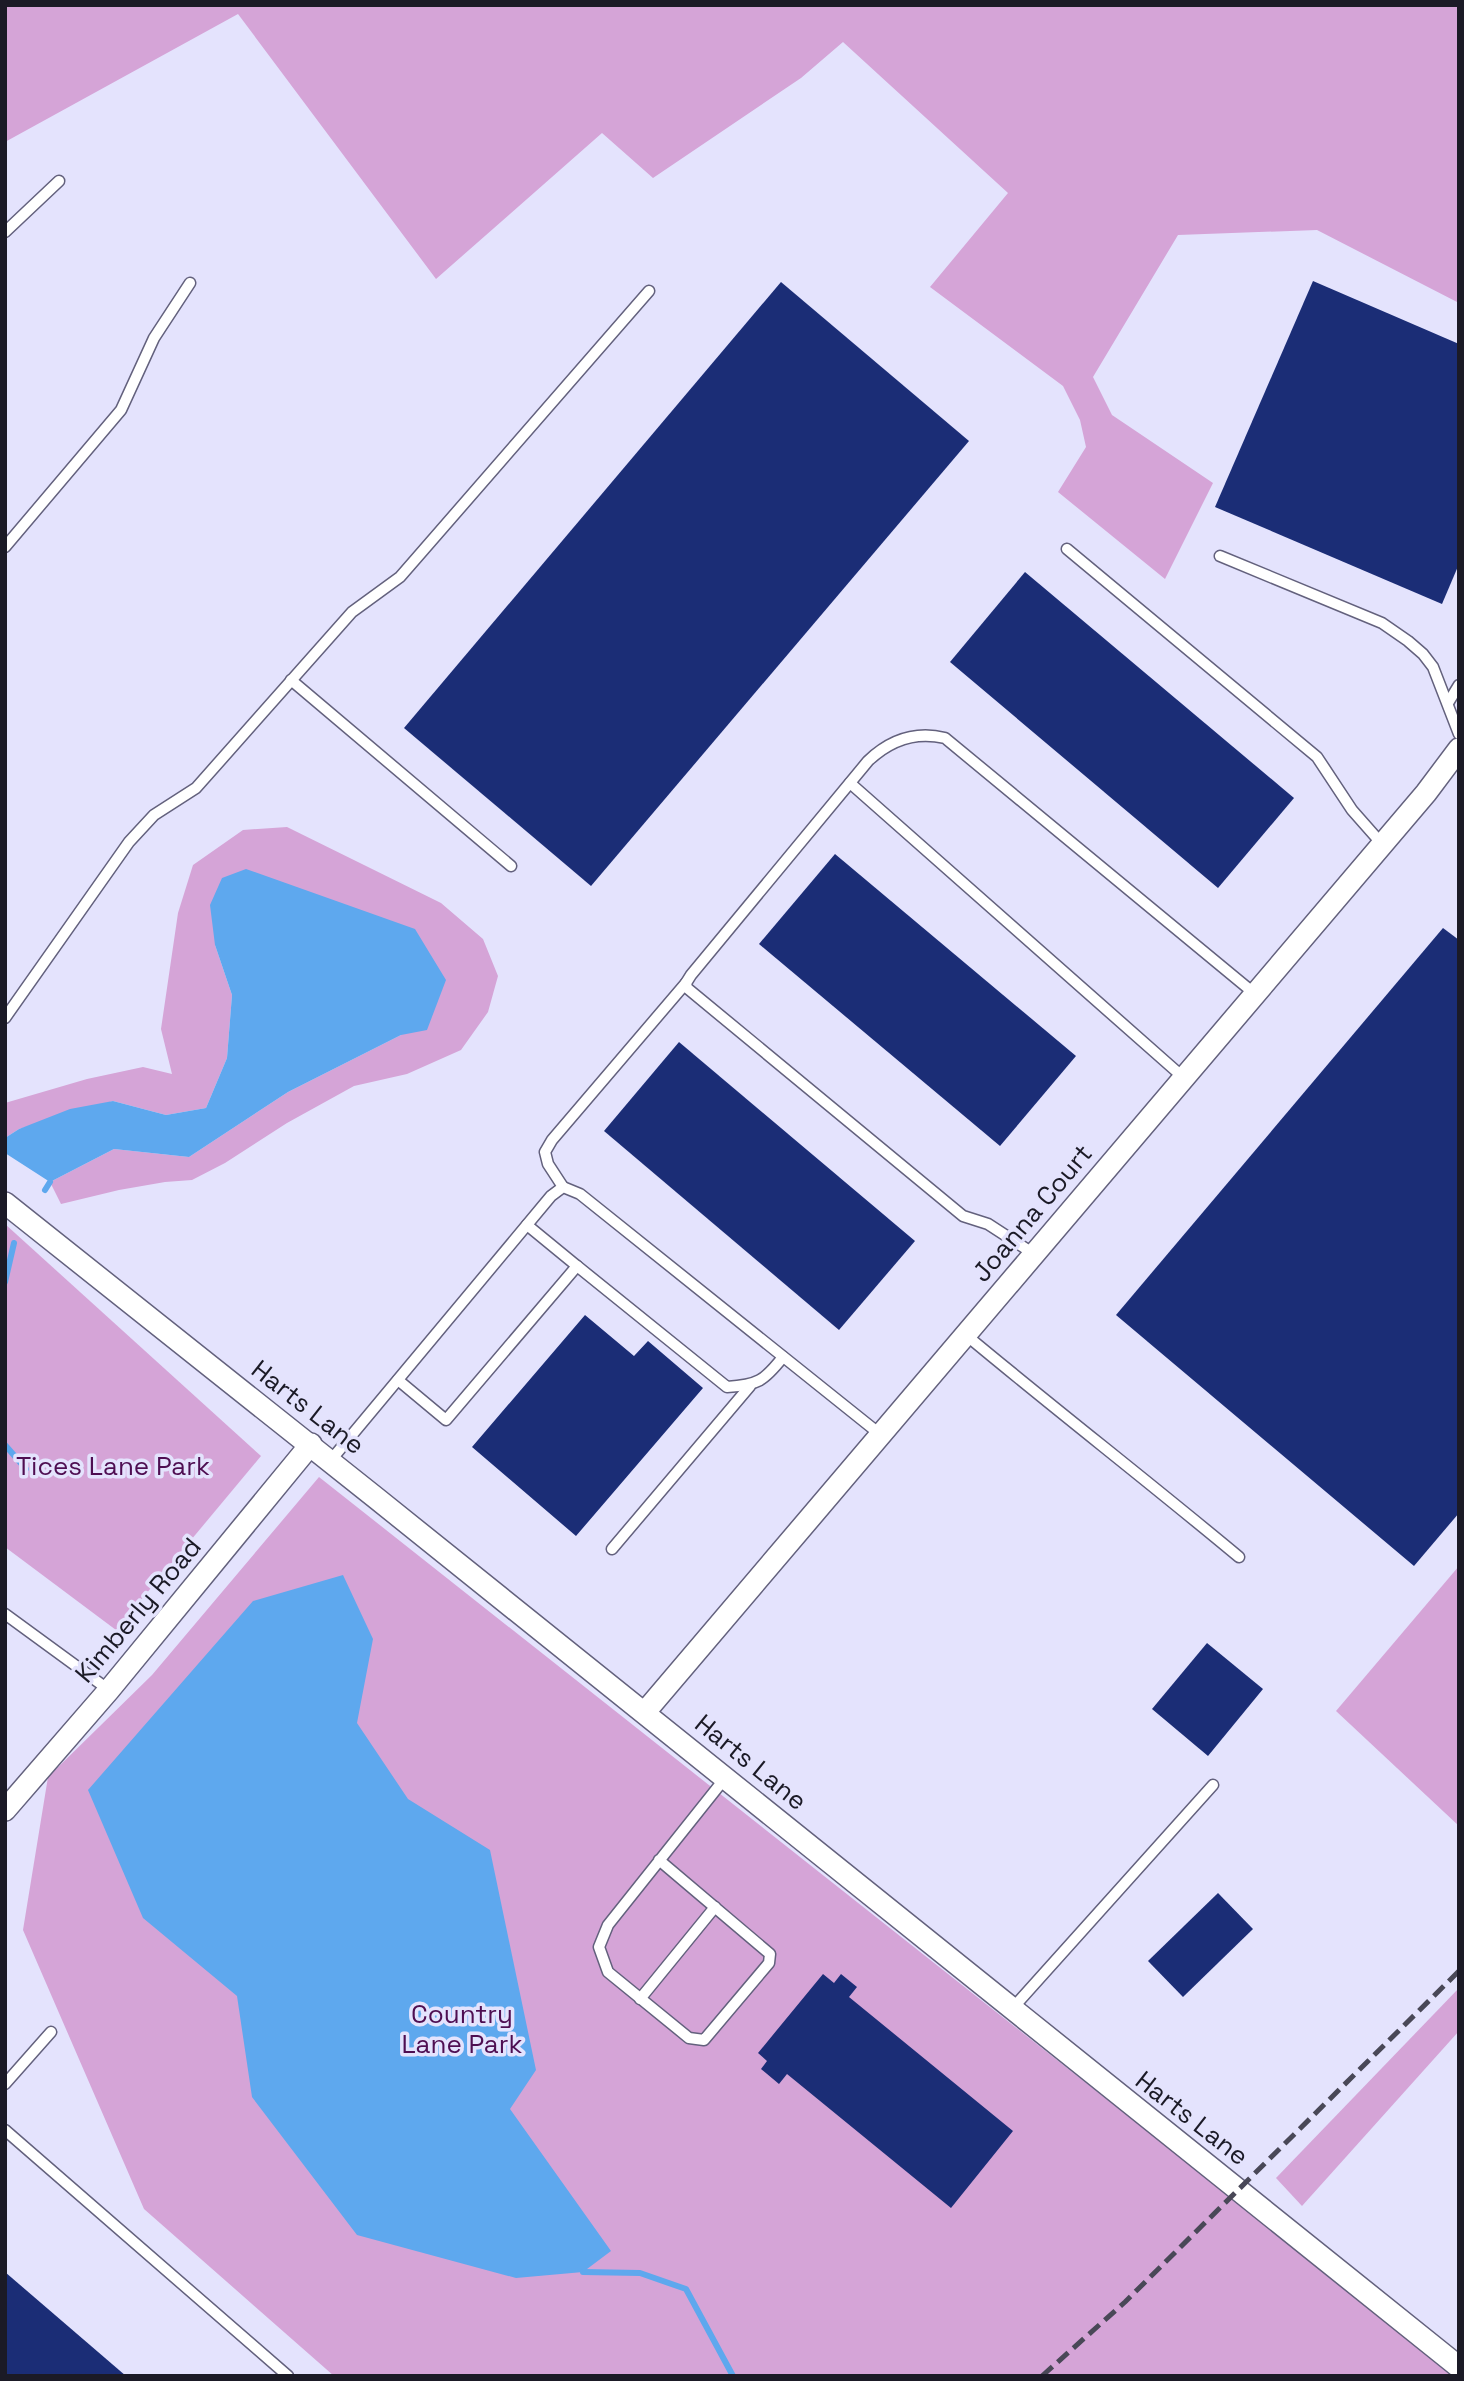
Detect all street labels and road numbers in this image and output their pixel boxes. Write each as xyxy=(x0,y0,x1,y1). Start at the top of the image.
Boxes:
street label: Joanna Court xyxy=(964,1137,1100,1289)
street label: Harts Lane xyxy=(244,1352,372,1462)
street label: Kimberly Road xyxy=(67,1530,209,1690)
street label: Harts Lane xyxy=(688,1706,814,1818)
street label: Harts Lane xyxy=(1128,2063,1256,2173)

